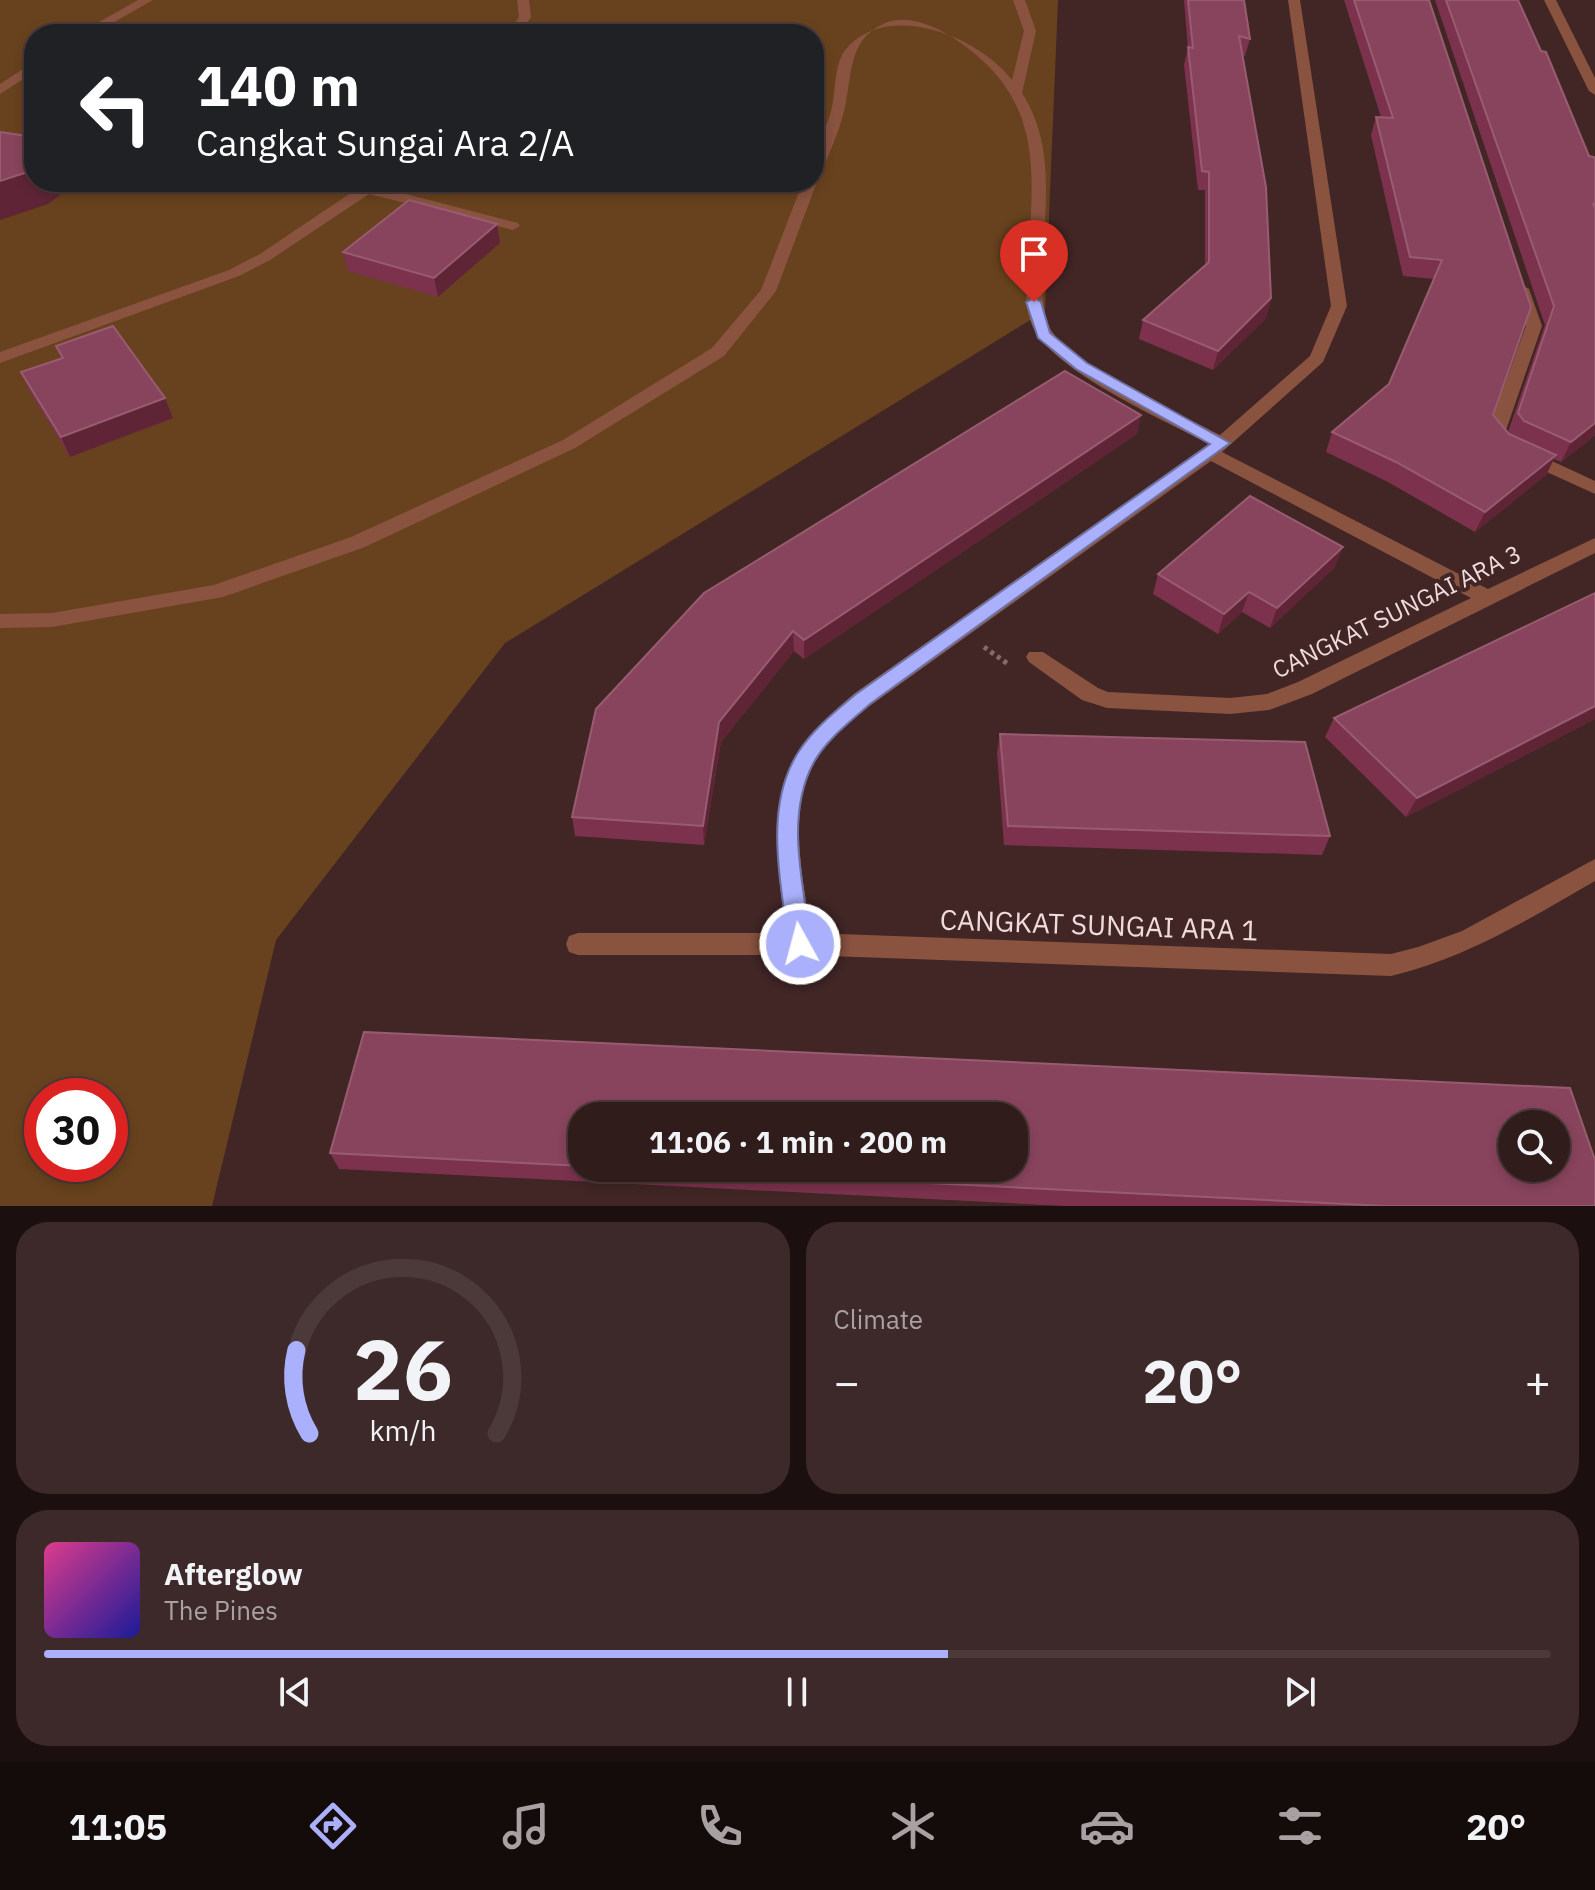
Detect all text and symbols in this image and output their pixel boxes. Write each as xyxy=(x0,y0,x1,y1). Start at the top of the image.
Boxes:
text: 140 m xyxy=(196,49,360,121)
icon: left xyxy=(64,56,168,160)
text: Cangkat Sungai Ara 2/A xyxy=(196,119,574,166)
pin xyxy=(1000,220,1068,302)
icon: arrive xyxy=(1012,232,1056,276)
street label: CANGKAT SUNGAI ARA 3 xyxy=(1267,537,1526,685)
street label: CANGKAT SUNGAI ARA 1 xyxy=(939,900,1259,949)
position arrow xyxy=(758,902,842,986)
speed limit sign: 30 xyxy=(24,1078,128,1182)
map controls xyxy=(1498,1110,1570,1182)
button: search xyxy=(1498,1110,1570,1182)
text: 11:06 · 1 min · 200 m xyxy=(649,1122,947,1161)
text: Climate xyxy=(834,1302,923,1336)
text: 26 xyxy=(353,1315,453,1423)
text: 20° xyxy=(1142,1341,1242,1420)
text: − xyxy=(834,1353,860,1410)
text: + xyxy=(1525,1353,1551,1410)
text: km/h xyxy=(369,1412,436,1449)
text: Afterglow xyxy=(164,1554,303,1593)
text: The Pines xyxy=(164,1593,278,1627)
icon: previous xyxy=(273,1670,317,1714)
icon: pause xyxy=(775,1670,819,1714)
icon: next xyxy=(1278,1670,1322,1714)
icon: directions xyxy=(305,1798,361,1854)
icon: music xyxy=(498,1798,554,1854)
icon: phone xyxy=(692,1798,748,1854)
icon: climate xyxy=(885,1798,941,1854)
icon: car xyxy=(1079,1798,1135,1854)
icon: filters xyxy=(1272,1798,1328,1854)
text: 11:05 xyxy=(69,1803,167,1850)
text: 20° xyxy=(1466,1803,1526,1850)

